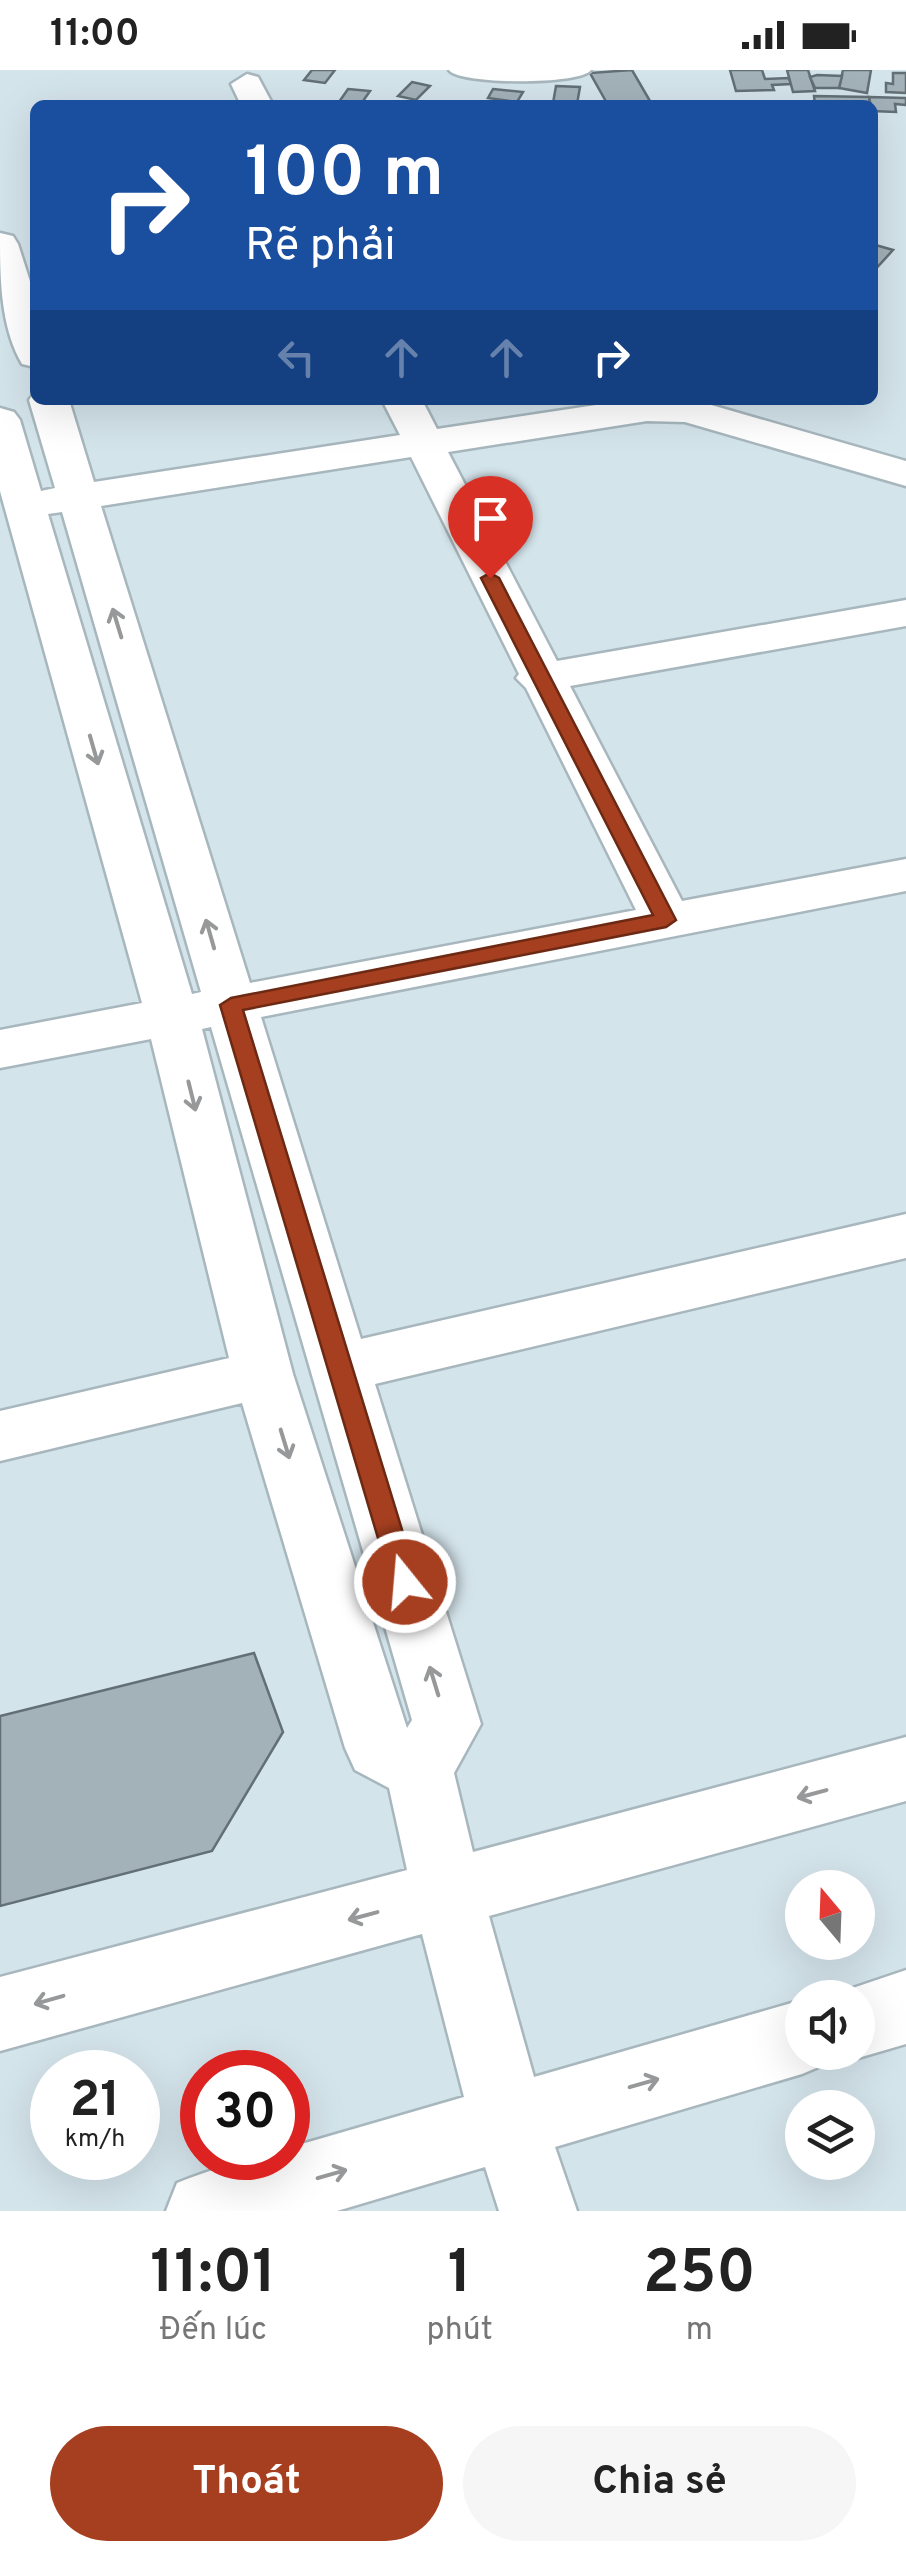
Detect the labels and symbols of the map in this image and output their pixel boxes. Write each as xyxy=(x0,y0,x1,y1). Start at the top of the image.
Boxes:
pin xyxy=(448,476,533,579)
one-way arrow xyxy=(107,607,125,639)
one-way arrow xyxy=(86,734,104,765)
one-way arrow xyxy=(200,919,219,950)
one-way arrow xyxy=(184,1080,203,1111)
one-way arrow xyxy=(277,1428,295,1459)
position arrow xyxy=(353,1530,457,1634)
one-way arrow xyxy=(424,1666,442,1697)
one-way arrow xyxy=(797,1786,828,1805)
north arrow xyxy=(785,1870,875,1960)
one-way arrow xyxy=(348,1908,379,1927)
one-way arrow xyxy=(34,1992,65,2010)
speed limit sign: 30 xyxy=(180,2050,310,2180)
one-way arrow xyxy=(628,2072,659,2091)
one-way arrow xyxy=(316,2164,347,2182)

